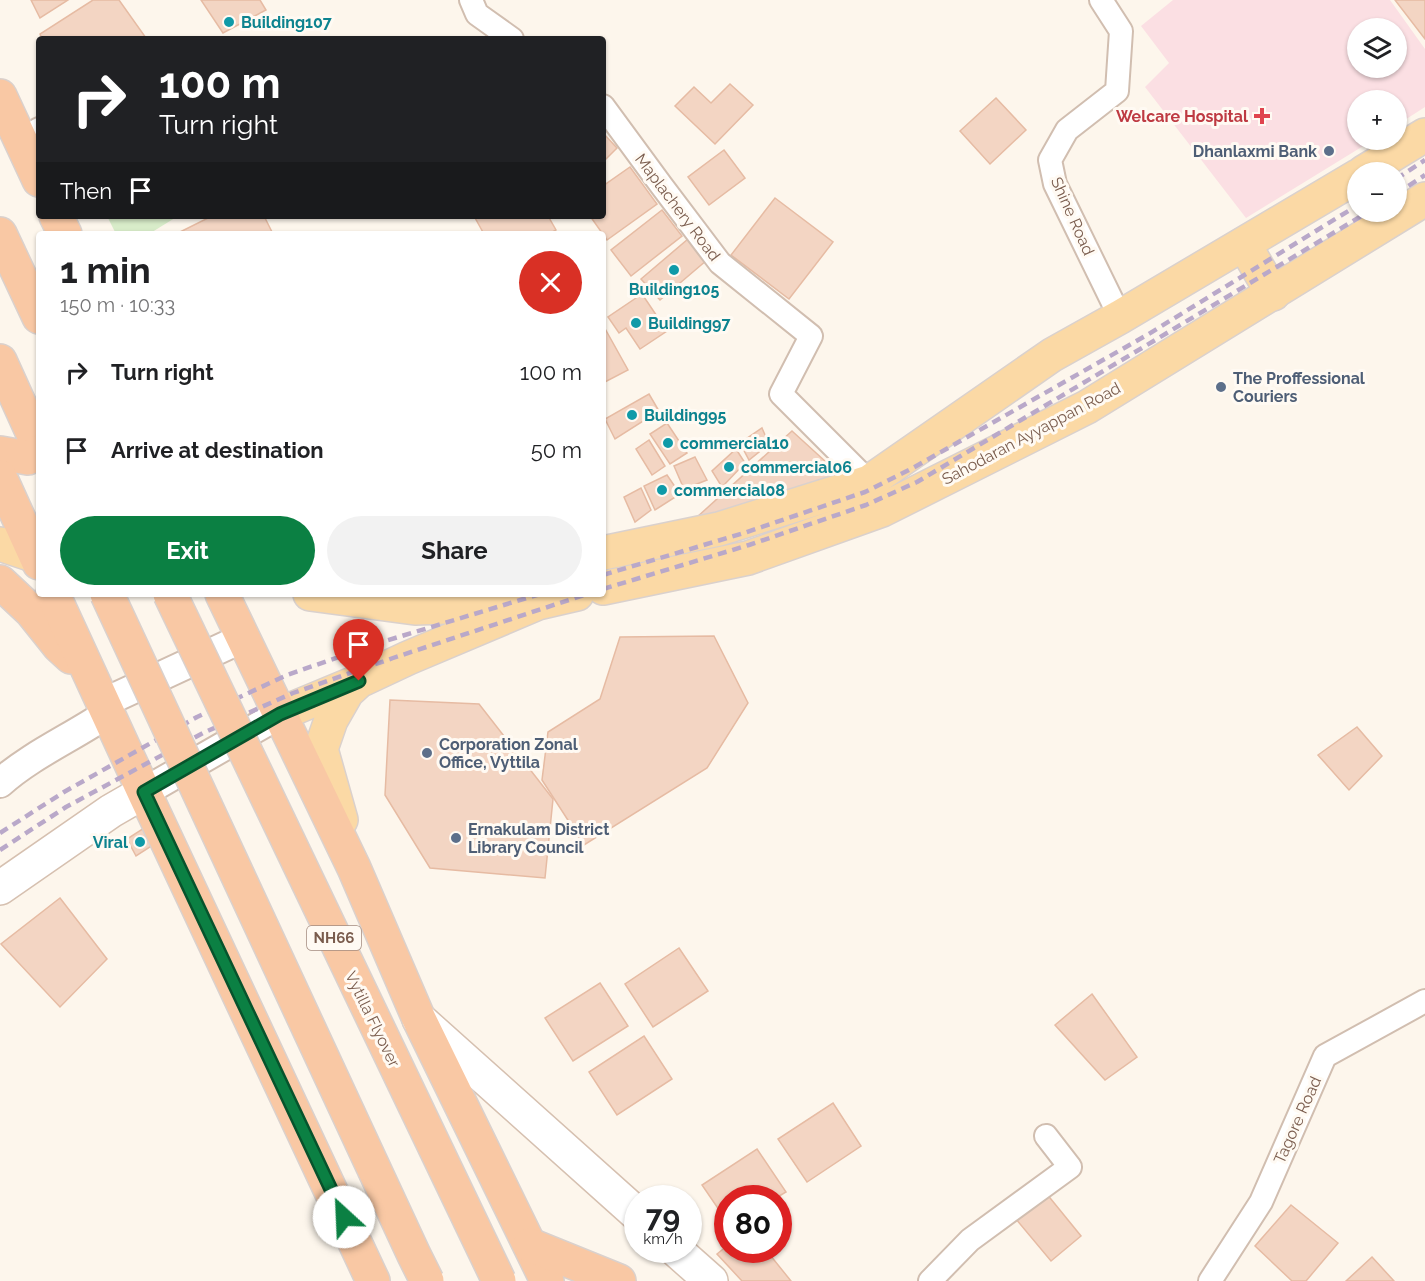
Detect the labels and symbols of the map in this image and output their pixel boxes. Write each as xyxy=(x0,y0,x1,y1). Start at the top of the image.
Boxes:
place label: Building107 xyxy=(241,13,332,32)
marker: Building107 xyxy=(222,15,236,29)
place label: Welcare Hospital xyxy=(1116,107,1249,126)
marker: Welcare Hospital xyxy=(1253,107,1271,125)
place label: Dhanlaxmi Bank xyxy=(1193,142,1317,161)
marker: Dhanlaxmi Bank xyxy=(1322,144,1336,158)
street label: Maplachery Road xyxy=(631,150,724,265)
street label: Shine Road xyxy=(1047,174,1098,258)
marker: Building105 xyxy=(667,263,681,277)
place label: Building105 xyxy=(629,280,719,299)
place label: Building97 xyxy=(648,314,731,333)
marker: Building97 xyxy=(629,316,643,330)
place label: The Proffessional Couriers xyxy=(1233,369,1366,406)
street label: Sahodaran Ayyappan Road xyxy=(939,378,1124,489)
marker: The Proffessional Couriers xyxy=(1214,380,1228,394)
place label: Building95 xyxy=(644,406,727,425)
marker: Building95 xyxy=(625,408,639,422)
place label: commercial10 xyxy=(680,434,789,453)
marker: commercial10 xyxy=(661,436,675,450)
place label: commercial06 xyxy=(741,458,852,477)
marker: commercial06 xyxy=(722,460,736,474)
place label: commercial08 xyxy=(674,481,785,500)
marker: commercial08 xyxy=(655,483,669,497)
pin xyxy=(333,619,384,681)
place label: Corporation Zonal Office, Vyttila xyxy=(439,735,579,772)
marker: Corporation Zonal Office, Vyttila xyxy=(420,746,434,760)
place label: Ernakulam District Library Council xyxy=(468,820,609,857)
marker: Ernakulam District Library Council xyxy=(449,831,463,845)
place label: Viral xyxy=(93,833,129,852)
marker: Viral xyxy=(133,835,147,849)
road number: NH66 xyxy=(307,926,361,950)
street label: Vytilla Flyover xyxy=(341,968,404,1070)
street label: Tagore Road xyxy=(1270,1074,1325,1167)
position arrow xyxy=(312,1185,376,1249)
speed limit sign: 80 xyxy=(714,1185,792,1263)

